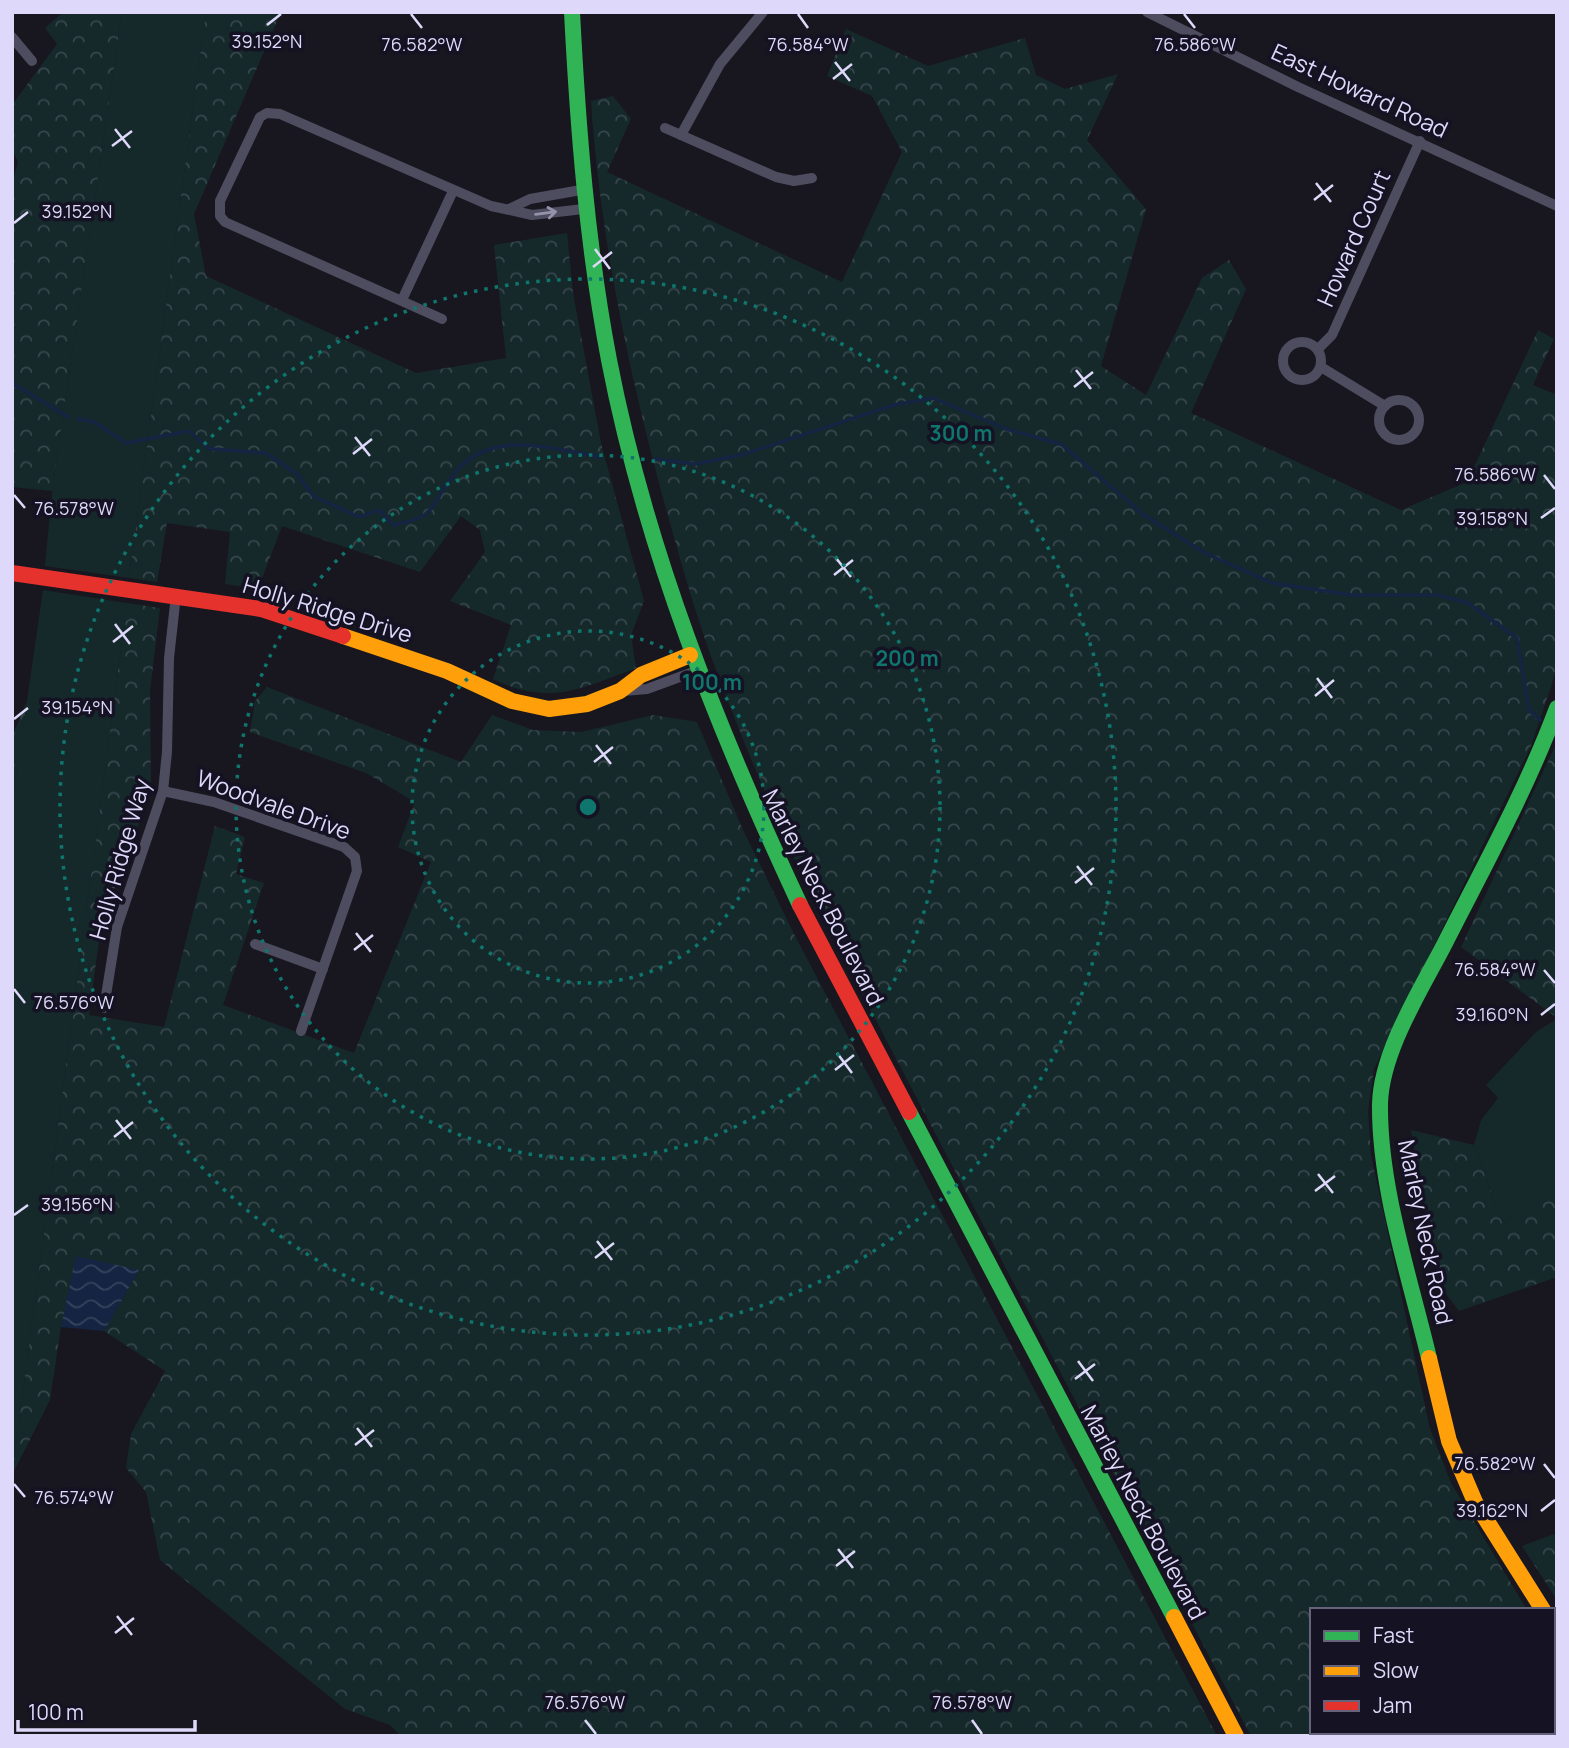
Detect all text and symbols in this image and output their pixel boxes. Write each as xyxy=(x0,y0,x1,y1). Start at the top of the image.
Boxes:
text: 39.152°N xyxy=(232,29,302,53)
text: 76.582°W xyxy=(382,32,463,56)
text: 76.584°W xyxy=(767,32,849,56)
text: 76.586°W xyxy=(1154,32,1236,56)
street label: East Howard Road xyxy=(1267,35,1453,145)
street label: Howard Court xyxy=(1309,165,1397,311)
text: 39.152°N xyxy=(42,199,112,223)
one-way arrow xyxy=(534,207,556,220)
text: 300 m xyxy=(930,419,992,447)
text: 76.586°W xyxy=(1454,462,1536,486)
text: 76.578°W xyxy=(34,496,114,520)
text: 39.158°N xyxy=(1456,506,1528,530)
street label: Holly Ridge Drive xyxy=(239,568,417,650)
text: 200 m xyxy=(875,644,939,672)
text: 100 m xyxy=(682,668,742,696)
text: 39.154°N xyxy=(41,695,113,719)
street label: Woodvale Drive xyxy=(192,761,356,847)
street label: Holly Ridge Way xyxy=(81,774,157,944)
street label: Marley Neck Boulevard xyxy=(756,783,892,1011)
centre of rings xyxy=(576,795,600,819)
text: 76.584°W xyxy=(1454,957,1536,981)
text: 76.576°W xyxy=(34,990,114,1014)
text: 39.160°N xyxy=(1456,1002,1528,1026)
street label: Marley Neck Road xyxy=(1391,1137,1461,1327)
text: 39.156°N xyxy=(41,1192,113,1216)
street label: Marley Neck Boulevard xyxy=(1074,1399,1214,1625)
text: 76.582°W xyxy=(1455,1451,1536,1475)
text: 76.574°W xyxy=(34,1485,114,1509)
text: 39.162°N xyxy=(1456,1498,1528,1522)
legend xyxy=(1310,1608,1555,1734)
text: Fast xyxy=(1373,1621,1414,1649)
text: Slow xyxy=(1373,1656,1419,1684)
scale bar xyxy=(18,1688,194,1732)
text: 76.576°W xyxy=(545,1690,625,1714)
text: 76.578°W xyxy=(932,1690,1012,1714)
text: Jam xyxy=(1373,1691,1412,1719)
text: 100 m xyxy=(28,1698,84,1726)

